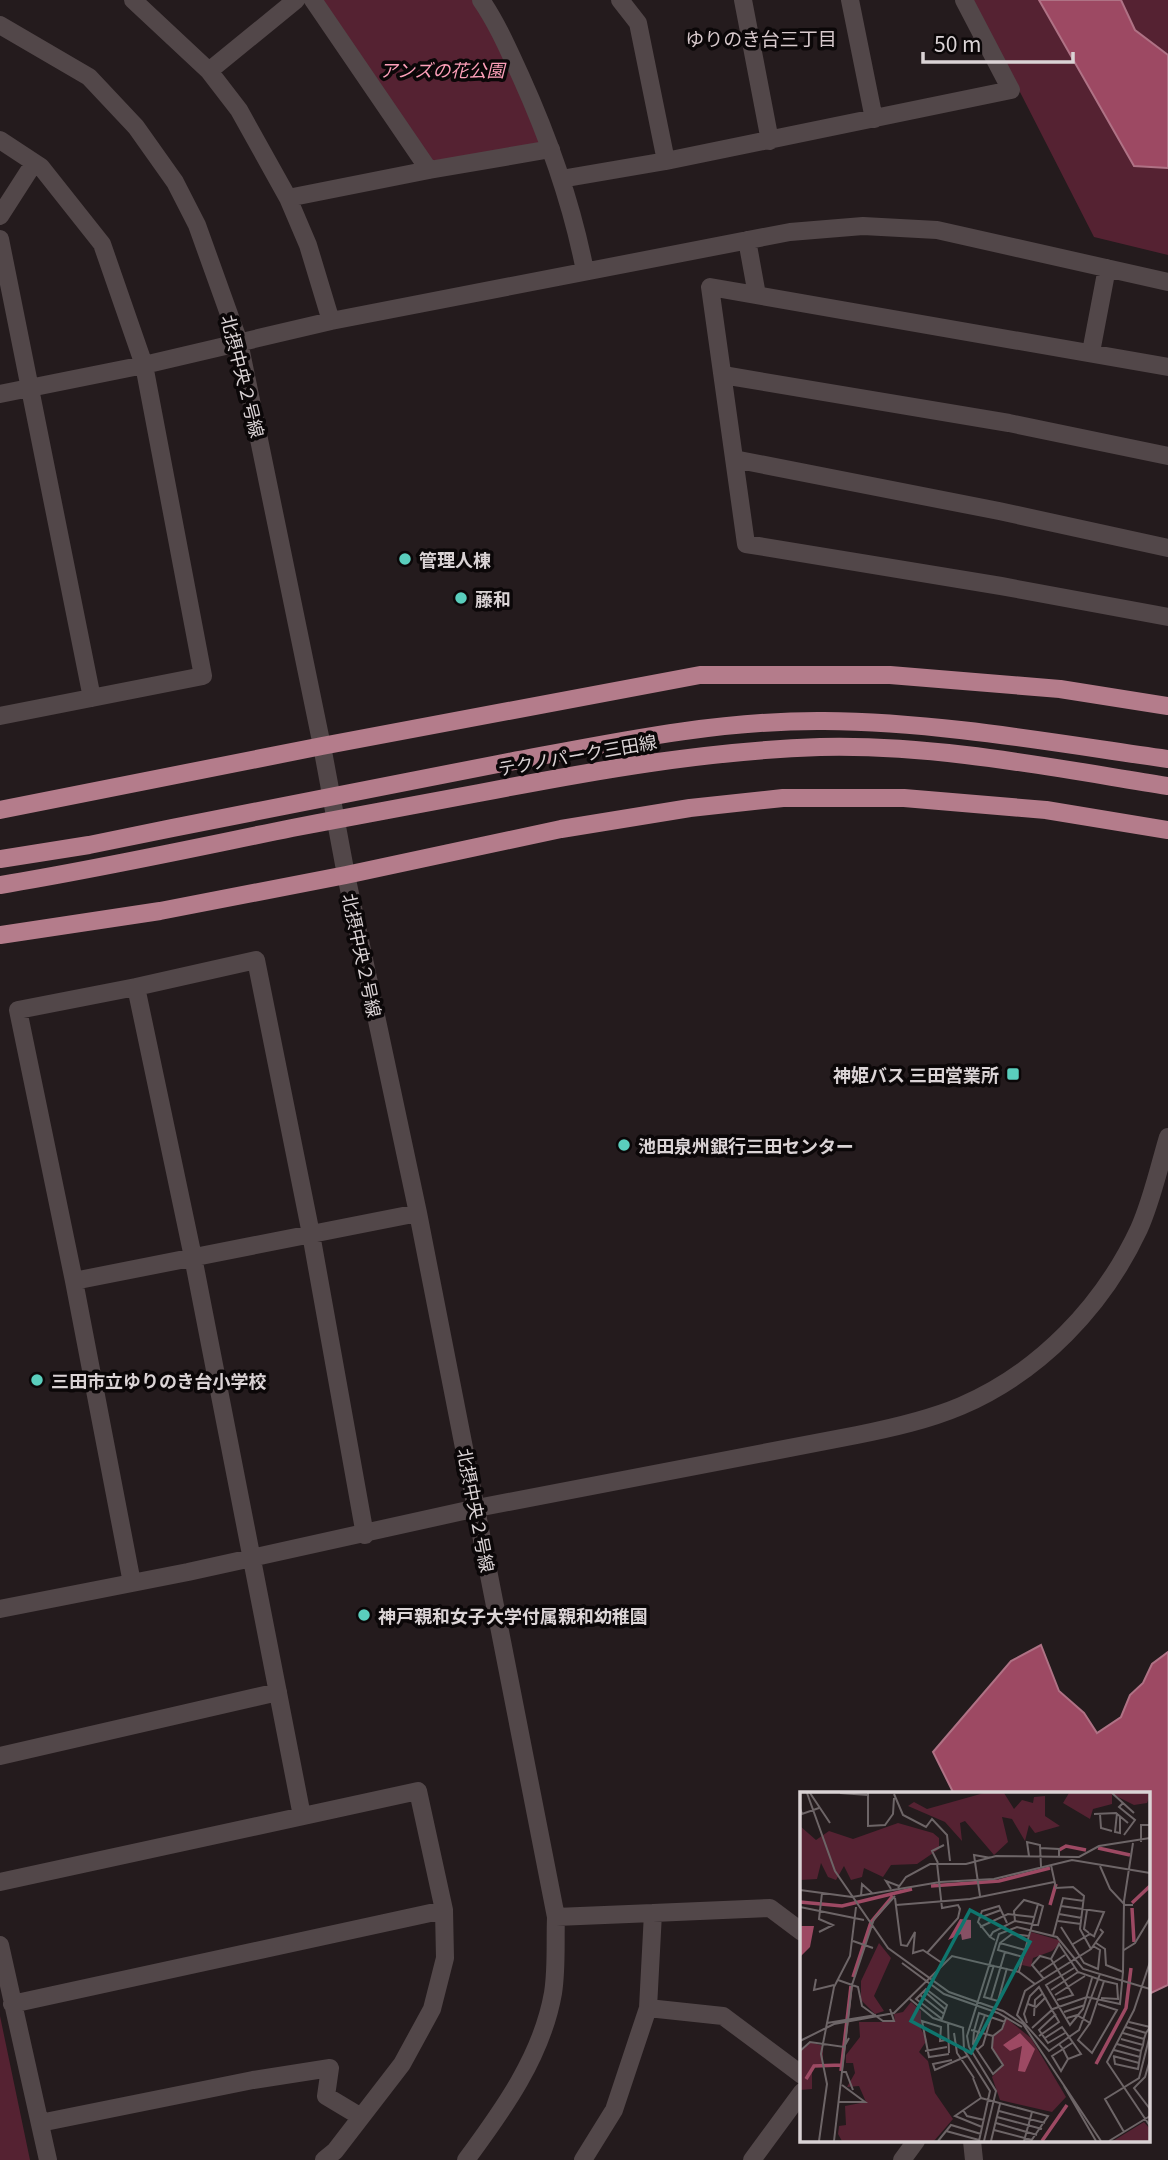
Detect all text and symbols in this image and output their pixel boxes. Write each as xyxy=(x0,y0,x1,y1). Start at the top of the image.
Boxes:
scale bar xyxy=(923,21,1074,65)
district label: ゆりのき台三丁目 xyxy=(685,24,837,51)
text: 50 m xyxy=(934,28,981,58)
park label: アンズの花公園 xyxy=(380,56,507,82)
street label: 北摂中央２号線 xyxy=(216,312,272,440)
place label: 管理人棟 xyxy=(419,546,491,572)
marker: 管理人棟 xyxy=(397,551,413,567)
place label: 藤和 xyxy=(475,585,511,611)
marker: 藤和 xyxy=(453,590,469,606)
street label: テクノパーク三田線 xyxy=(496,727,658,781)
street label: 北摂中央２号線 xyxy=(337,891,389,1019)
place label: 神姫バス 三田営業所 xyxy=(833,1061,999,1087)
marker: 神姫バス 三田営業所 xyxy=(1005,1066,1021,1082)
place label: 池田泉州銀行三田センター xyxy=(638,1132,854,1158)
marker: 池田泉州銀行三田センター xyxy=(616,1137,632,1153)
place label: 三田市立ゆりのき台小学校 xyxy=(51,1367,266,1393)
marker: 三田市立ゆりのき台小学校 xyxy=(29,1372,45,1388)
street label: 北摂中央２号線 xyxy=(452,1446,502,1574)
place label: 神戸親和女子大学付属親和幼稚園 xyxy=(378,1602,648,1628)
marker: 神戸親和女子大学付属親和幼稚園 xyxy=(356,1607,372,1623)
inset map xyxy=(800,1792,1150,2142)

